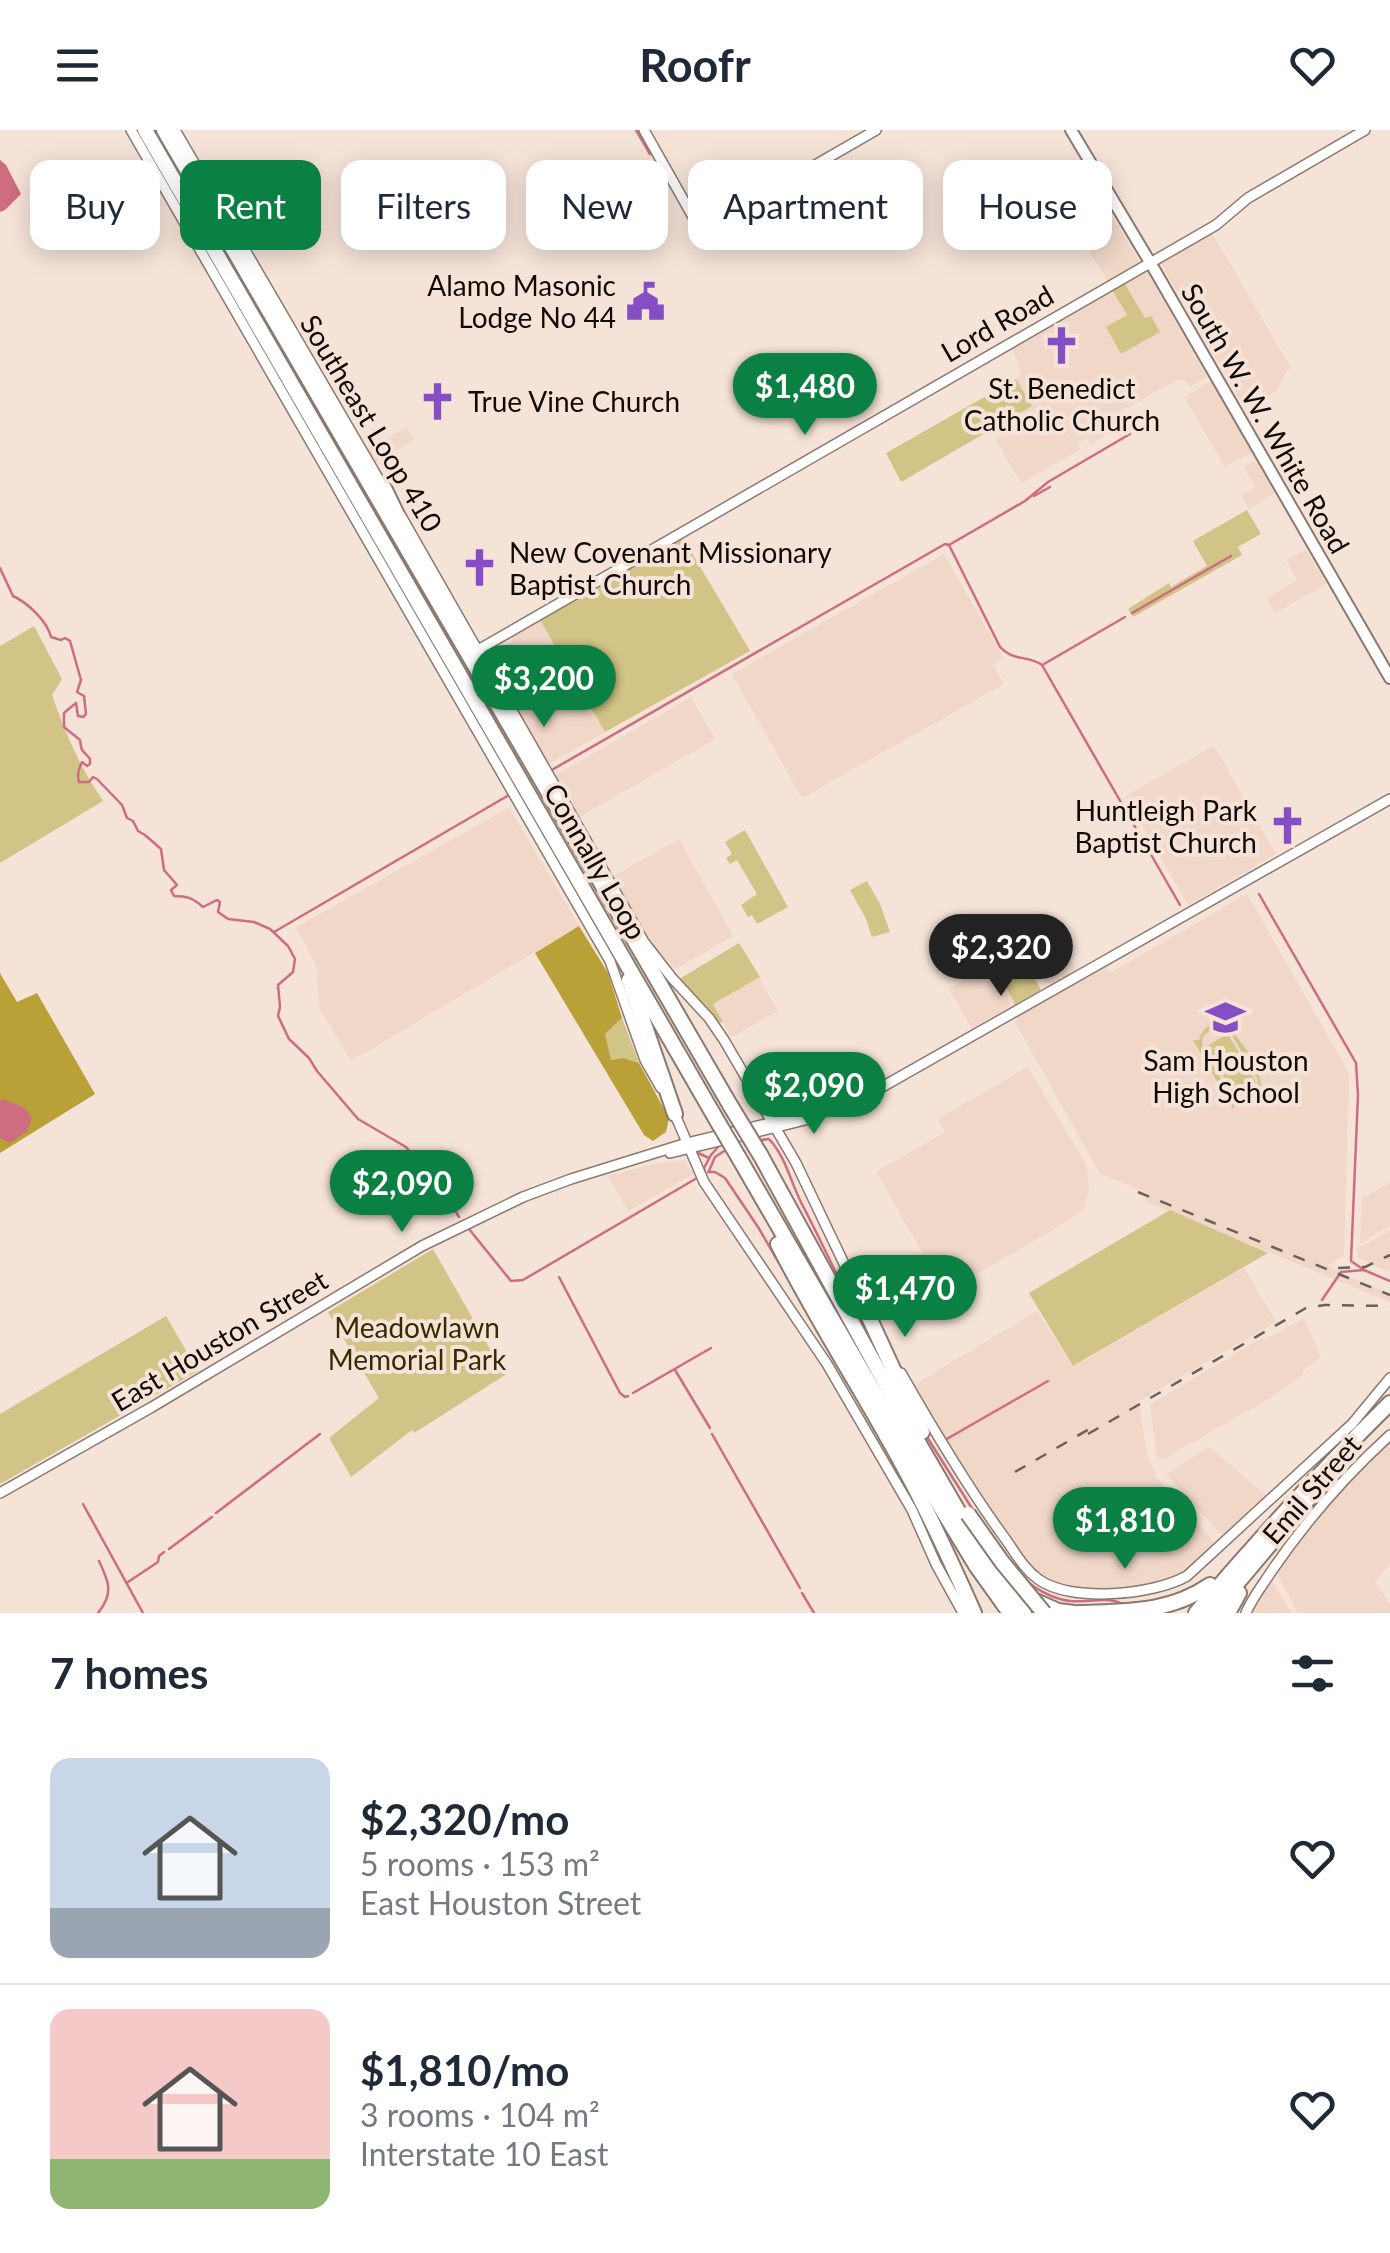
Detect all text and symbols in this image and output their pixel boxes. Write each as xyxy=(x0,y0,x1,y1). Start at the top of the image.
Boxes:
icon: menu xyxy=(50,38,105,93)
text: Roofr xyxy=(639,38,751,92)
icon: heart xyxy=(1285,38,1340,93)
chip: Buy xyxy=(30,160,160,250)
chip: Rent xyxy=(180,160,321,250)
chip: Filters xyxy=(341,160,506,250)
chip: New xyxy=(526,160,668,250)
chip: Apartment xyxy=(688,160,923,250)
chip: House xyxy=(943,160,1112,250)
place label: Alamo Masonic Lodge No 44 xyxy=(427,268,616,334)
street label: Lord Road xyxy=(935,277,1059,369)
street label: South W. W. White Road xyxy=(1175,277,1357,559)
public building icon: Alamo Masonic Lodge No 44 xyxy=(625,280,667,322)
street label: Southeast Loop 410 xyxy=(294,308,450,538)
church icon: St. Benedict Catholic Church xyxy=(1041,324,1083,366)
pin: $1,480 xyxy=(724,353,886,438)
text: $1,480 xyxy=(755,366,855,405)
place label: St. Benedict Catholic Church xyxy=(964,371,1160,437)
church icon: True Vine Church xyxy=(417,380,459,422)
place label: True Vine Church xyxy=(468,384,680,418)
place label: New Covenant Missionary Baptist Church xyxy=(509,535,832,601)
church icon: New Covenant Missionary Baptist Church xyxy=(458,547,500,589)
pin: $3,200 xyxy=(463,645,625,730)
text: $3,200 xyxy=(494,658,594,697)
street label: Connally Loop xyxy=(538,777,654,945)
place label: Huntleigh Park Baptist Church xyxy=(1075,793,1258,859)
church icon: Huntleigh Park Baptist Church xyxy=(1266,805,1308,847)
pin: $2,320 xyxy=(920,914,1082,999)
text: $2,320 xyxy=(951,927,1051,966)
school or university icon: Sam Houston High School xyxy=(1205,996,1247,1038)
place label: Sam Houston High School xyxy=(1143,1043,1309,1109)
pin: $2,090 xyxy=(733,1052,895,1137)
text: $2,090 xyxy=(764,1065,864,1104)
pin: $2,090 xyxy=(321,1150,483,1235)
text: $2,090 xyxy=(352,1163,452,1202)
pin: $1,470 xyxy=(824,1255,986,1340)
street label: East Houston Street xyxy=(105,1262,333,1418)
text: $1,470 xyxy=(855,1268,955,1307)
park label: Meadowlawn Memorial Park xyxy=(328,1310,507,1376)
street label: Emil Street xyxy=(1255,1428,1367,1550)
pin: $1,810 xyxy=(1044,1487,1206,1572)
text: $1,810 xyxy=(1075,1500,1175,1539)
icon: filters xyxy=(1285,1646,1340,1701)
text: 7 homes xyxy=(50,1648,208,1698)
text: $2,320/mo xyxy=(360,1794,569,1844)
icon: home xyxy=(130,1798,250,1918)
icon: heart xyxy=(1285,1831,1340,1886)
text: 5 rooms · 153 m² xyxy=(360,1844,600,1883)
text: East Houston Street xyxy=(360,1883,641,1922)
text: $1,810/mo xyxy=(360,2045,569,2095)
icon: home xyxy=(130,2049,250,2169)
icon: heart xyxy=(1285,2082,1340,2137)
text: 3 rooms · 104 m² xyxy=(360,2095,600,2134)
text: Interstate 10 East xyxy=(360,2134,609,2173)

